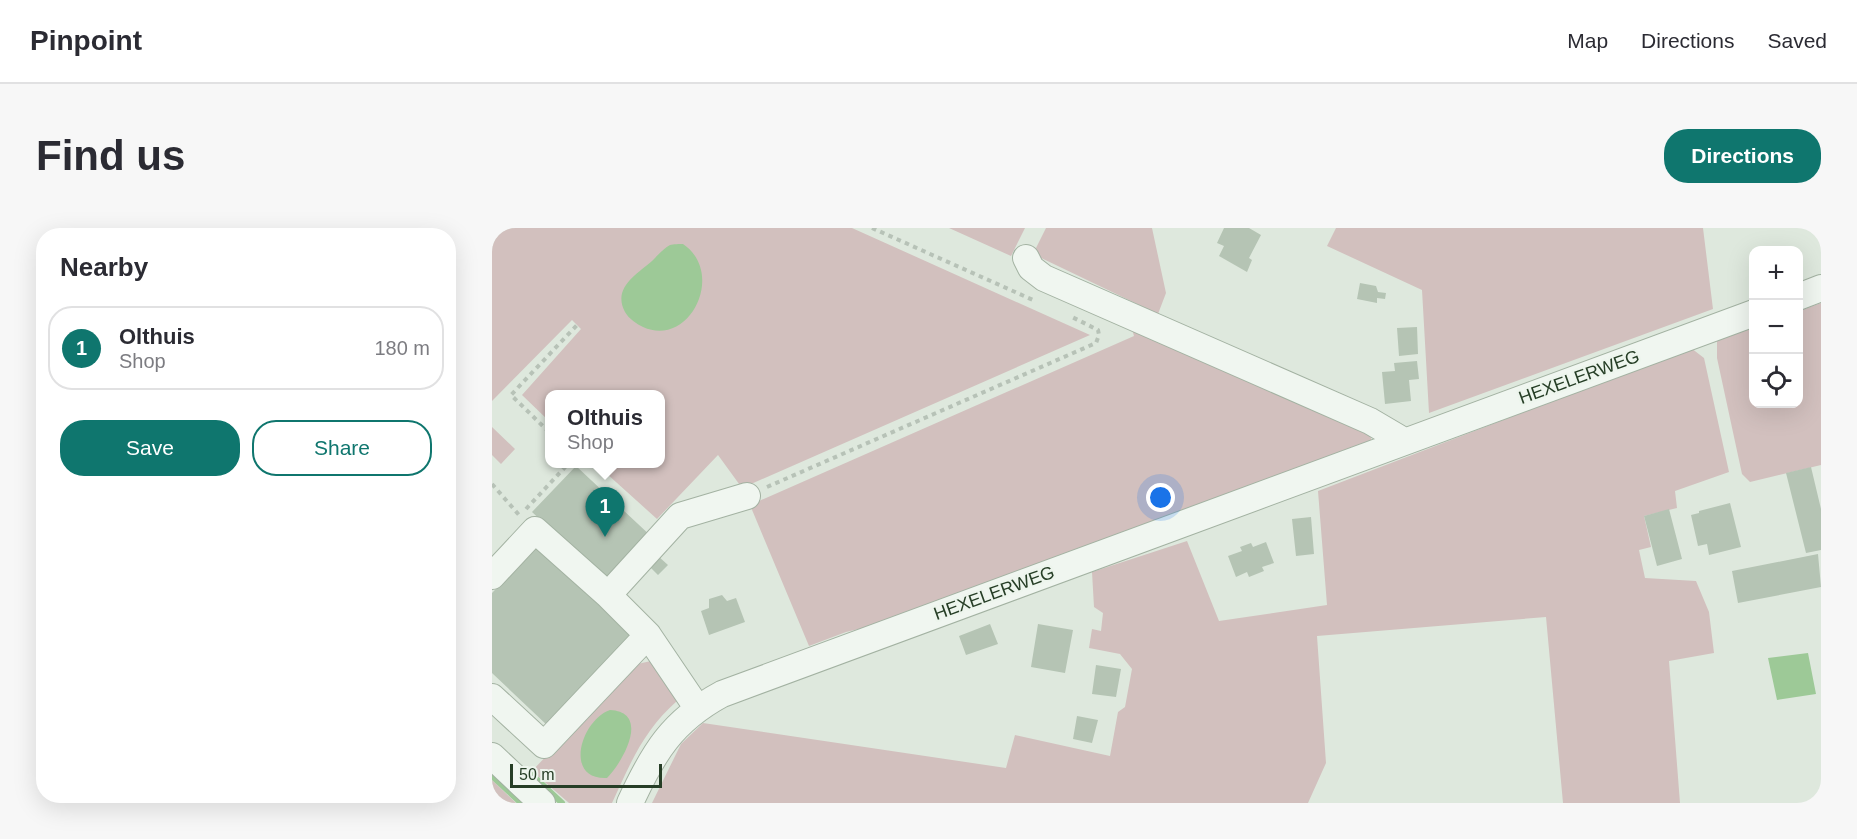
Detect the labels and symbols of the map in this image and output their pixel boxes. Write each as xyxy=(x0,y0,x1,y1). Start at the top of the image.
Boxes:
street label: HEXELERWEG xyxy=(1516,346,1642,408)
your location xyxy=(1146,483,1175,512)
pin: 1 xyxy=(586,488,624,537)
street label: HEXELERWEG xyxy=(931,562,1057,624)
scale bar xyxy=(510,761,662,788)

